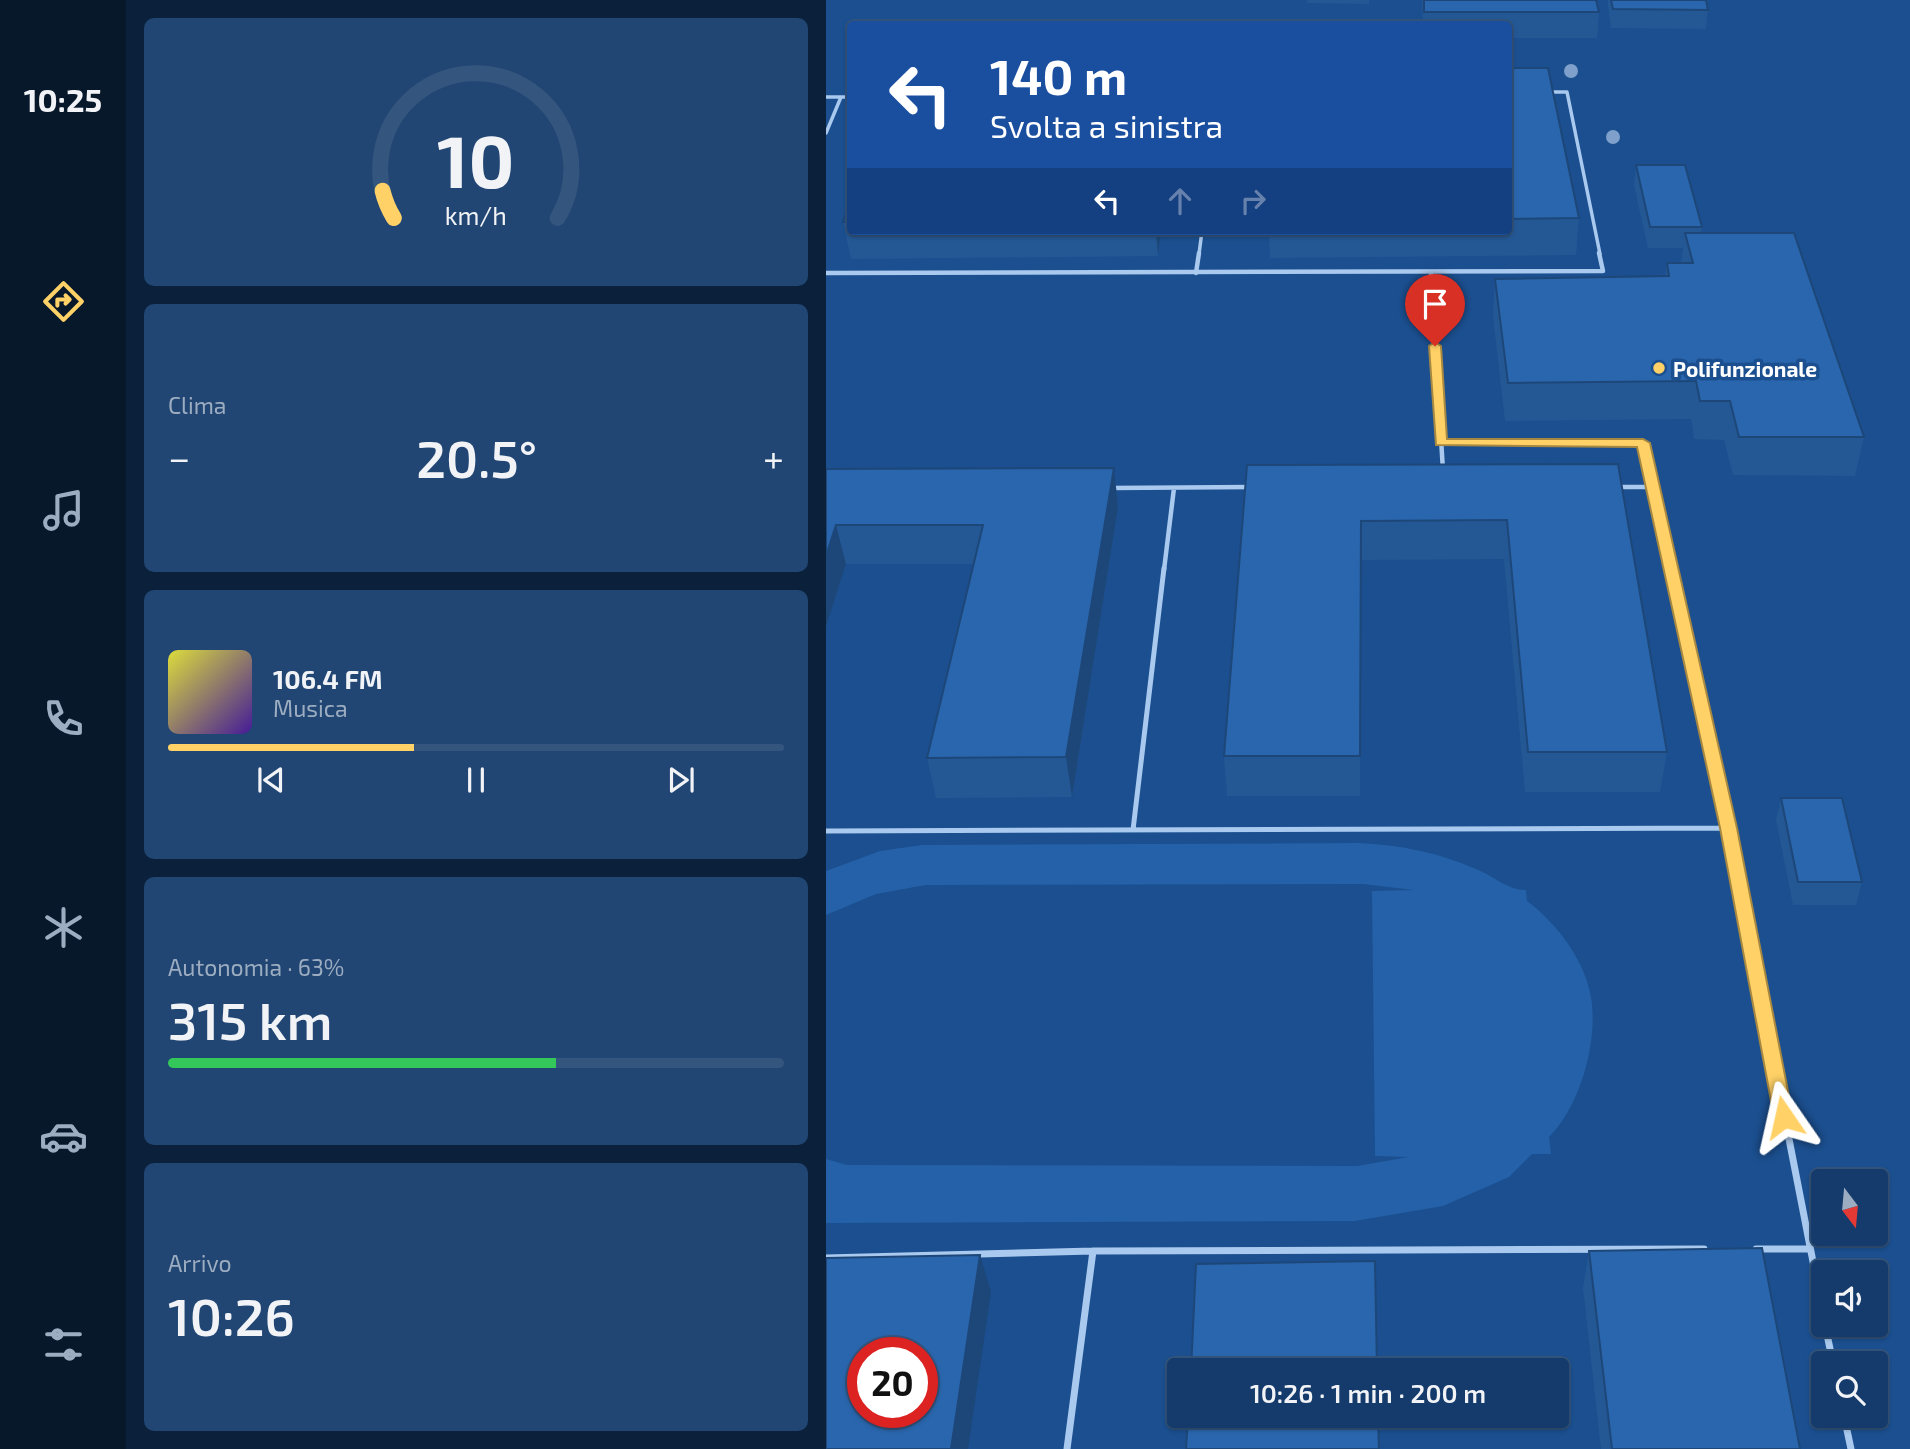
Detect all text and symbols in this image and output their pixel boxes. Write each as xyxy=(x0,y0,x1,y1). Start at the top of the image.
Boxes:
text: 140 m xyxy=(990,46,1127,105)
icon: left xyxy=(875,49,966,140)
text: 10:25 xyxy=(24,80,102,118)
text: Svolta a sinistra xyxy=(990,106,1223,144)
text: 10 xyxy=(437,115,515,203)
icon: left xyxy=(1088,182,1126,220)
icon: ahead xyxy=(1161,182,1199,220)
icon: right xyxy=(1234,182,1272,220)
text: km/h xyxy=(445,200,507,230)
pin xyxy=(1405,274,1465,346)
icon: directions xyxy=(39,277,88,326)
icon: arrive xyxy=(1416,285,1454,323)
place label: Polifunzionale xyxy=(1673,356,1817,381)
marker: Polifunzionale xyxy=(1651,360,1667,376)
text: Clima xyxy=(168,391,226,419)
text: 20.5° xyxy=(416,426,537,488)
text: − xyxy=(168,434,190,480)
text: + xyxy=(763,434,784,480)
icon: music xyxy=(39,486,88,535)
text: 106.4 FM xyxy=(273,663,383,694)
icon: phone xyxy=(39,694,88,743)
text: Musica xyxy=(273,694,348,722)
icon: previous xyxy=(252,761,290,799)
icon: pause xyxy=(457,761,495,799)
icon: next xyxy=(662,761,700,799)
icon: climate xyxy=(39,903,88,952)
text: Autonomia · 63% xyxy=(168,953,344,981)
text: 315 km xyxy=(168,988,332,1050)
position arrow xyxy=(1747,1080,1821,1154)
icon: car xyxy=(39,1112,88,1161)
north arrow xyxy=(1811,1169,1888,1246)
map controls xyxy=(1811,1169,1888,1428)
text: Arrivo xyxy=(168,1249,232,1277)
button: sound xyxy=(1811,1260,1888,1337)
text: 10:26 xyxy=(168,1284,295,1346)
icon: filters xyxy=(39,1320,88,1369)
speed limit sign: 20 xyxy=(847,1337,938,1428)
button: search xyxy=(1811,1351,1888,1428)
text: 10:26 · 1 min · 200 m xyxy=(1250,1377,1486,1408)

